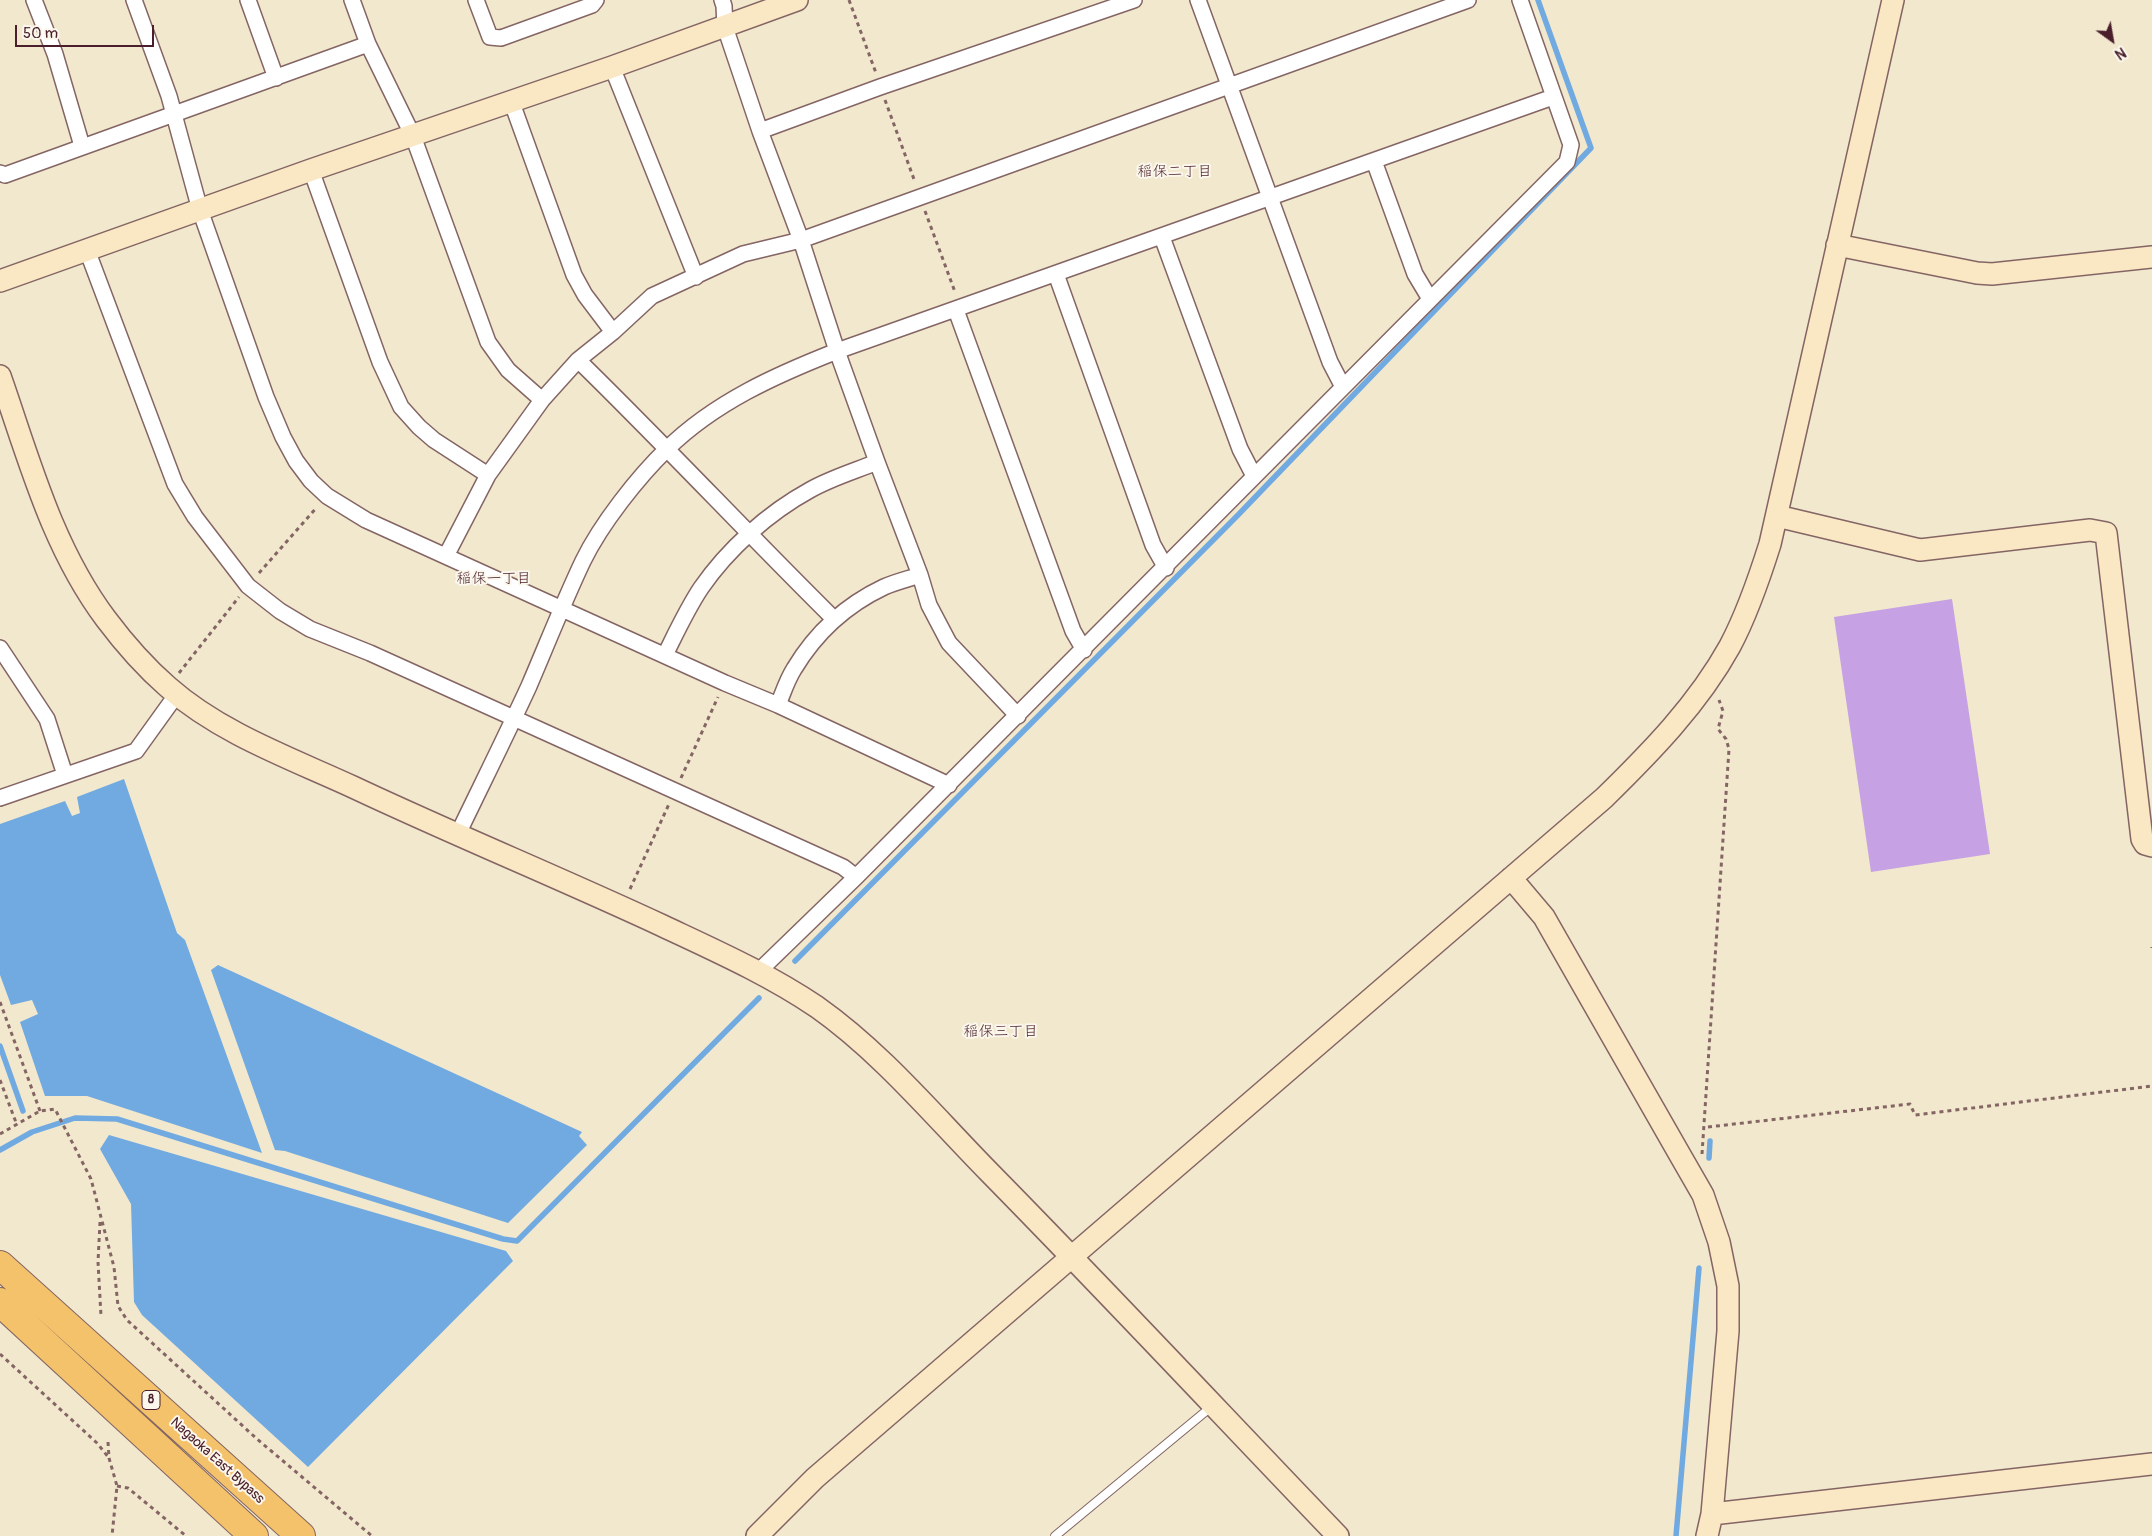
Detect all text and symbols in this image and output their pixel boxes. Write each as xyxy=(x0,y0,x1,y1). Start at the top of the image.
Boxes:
scale bar xyxy=(18,15,156,47)
north arrow xyxy=(2087,15,2137,65)
text: 50 m xyxy=(23,24,58,43)
text: N xyxy=(2112,43,2129,63)
district label: 稲保二丁目 xyxy=(1138,163,1212,181)
district label: 稲保一丁目 xyxy=(457,570,531,588)
district label: 稲保三丁目 xyxy=(964,1023,1038,1041)
road number: 8 xyxy=(142,1390,160,1410)
street label: Nagaoka East Bypass xyxy=(167,1414,267,1508)

